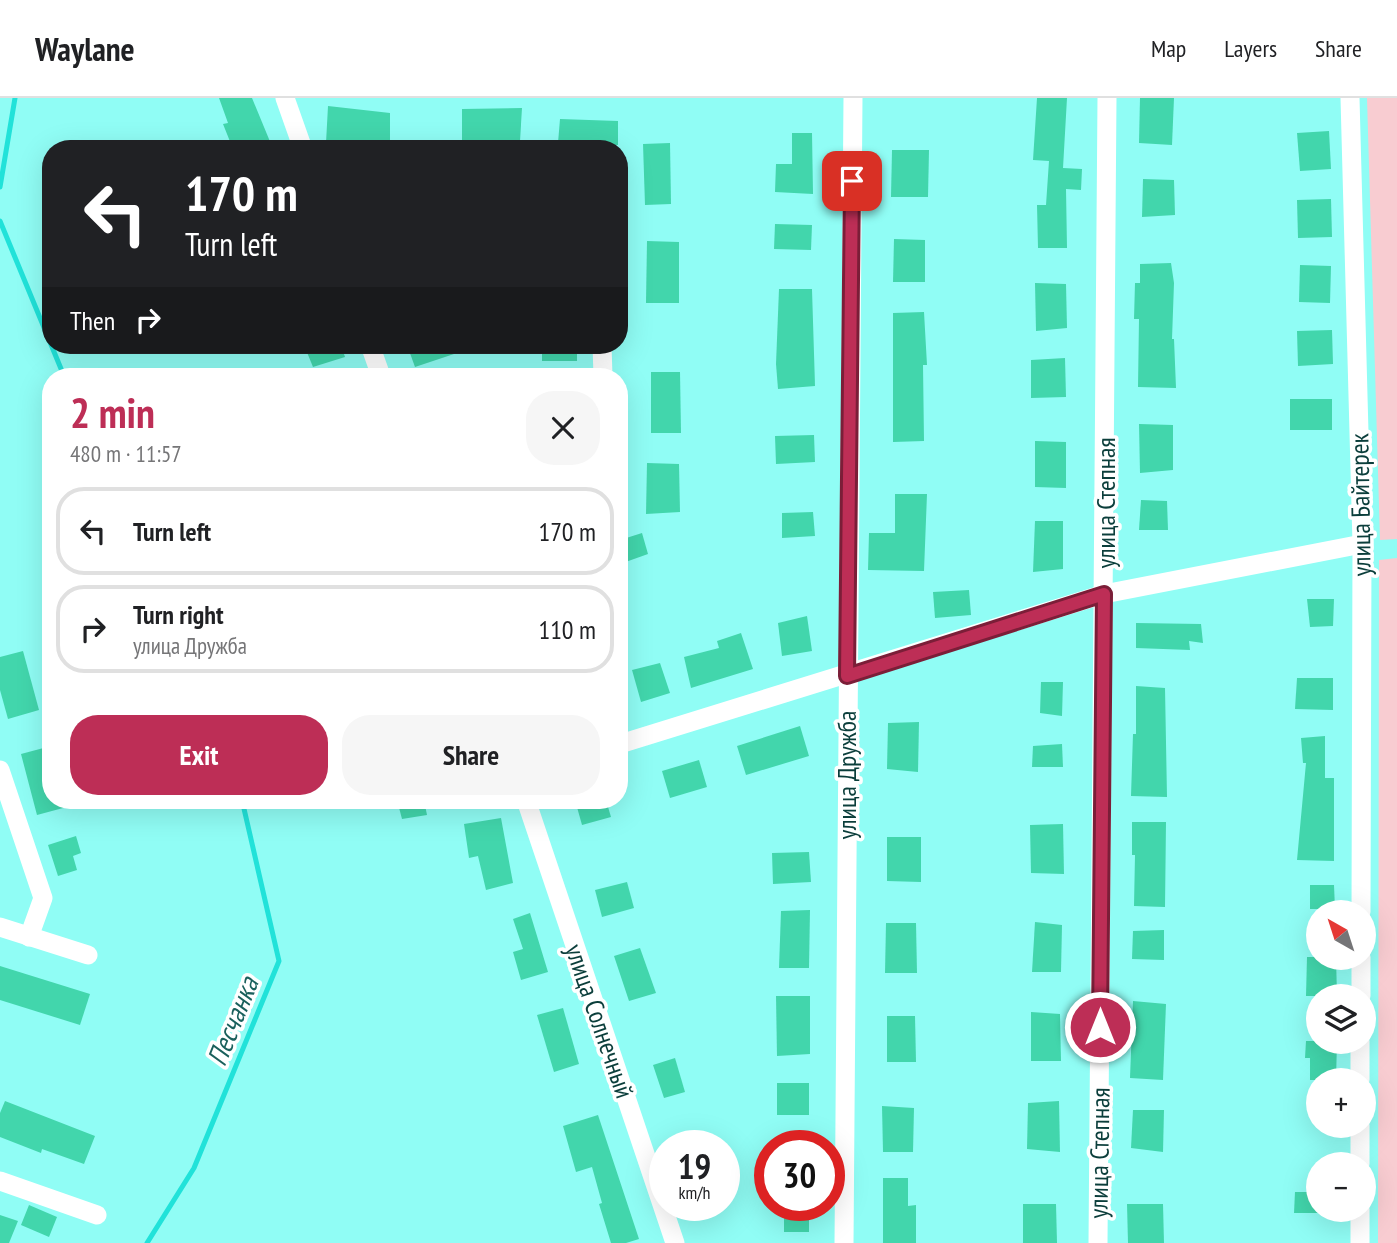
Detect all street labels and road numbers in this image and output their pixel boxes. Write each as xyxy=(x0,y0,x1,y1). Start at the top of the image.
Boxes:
street label: улица Байтерек xyxy=(1342,433,1378,577)
street label: улица Степная xyxy=(1089,437,1122,569)
street label: улица Дружба xyxy=(830,711,863,839)
street label: улица Солнечный xyxy=(558,940,642,1102)
street label: улица Степная xyxy=(1081,1087,1117,1219)

